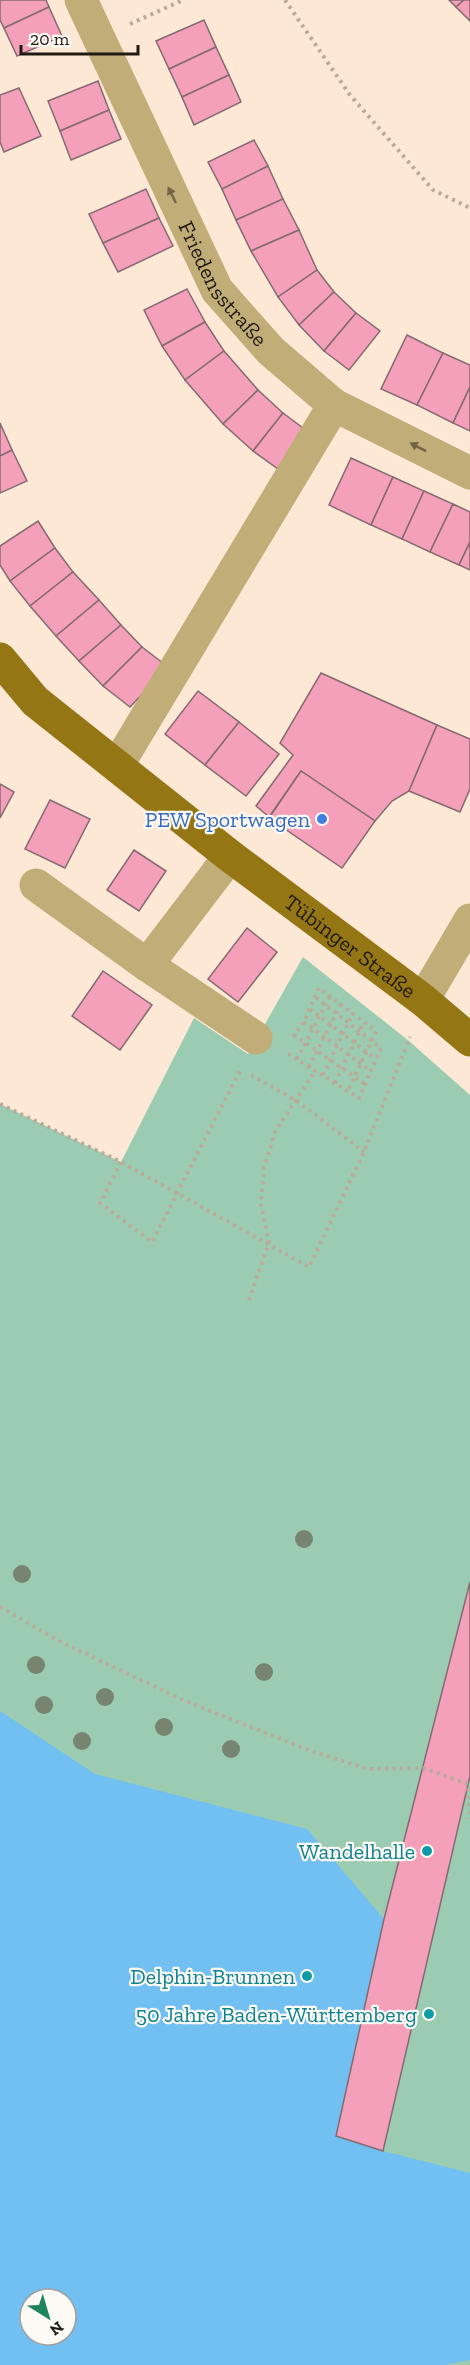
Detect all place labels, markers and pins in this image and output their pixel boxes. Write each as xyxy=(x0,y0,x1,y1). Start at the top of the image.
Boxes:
place label: PEW Sportwagen xyxy=(145,806,310,833)
marker: PEW Sportwagen xyxy=(315,812,329,826)
place label: Wandelhalle xyxy=(299,1838,415,1865)
marker: Wandelhalle xyxy=(420,1844,434,1858)
place label: Delphin-Brunnen xyxy=(130,1963,295,1990)
marker: Delphin-Brunnen xyxy=(300,1969,314,1983)
place label: 50 Jahre Baden-Württemberg xyxy=(136,2001,417,2028)
marker: 50 Jahre Baden-Württemberg xyxy=(422,2007,436,2021)

